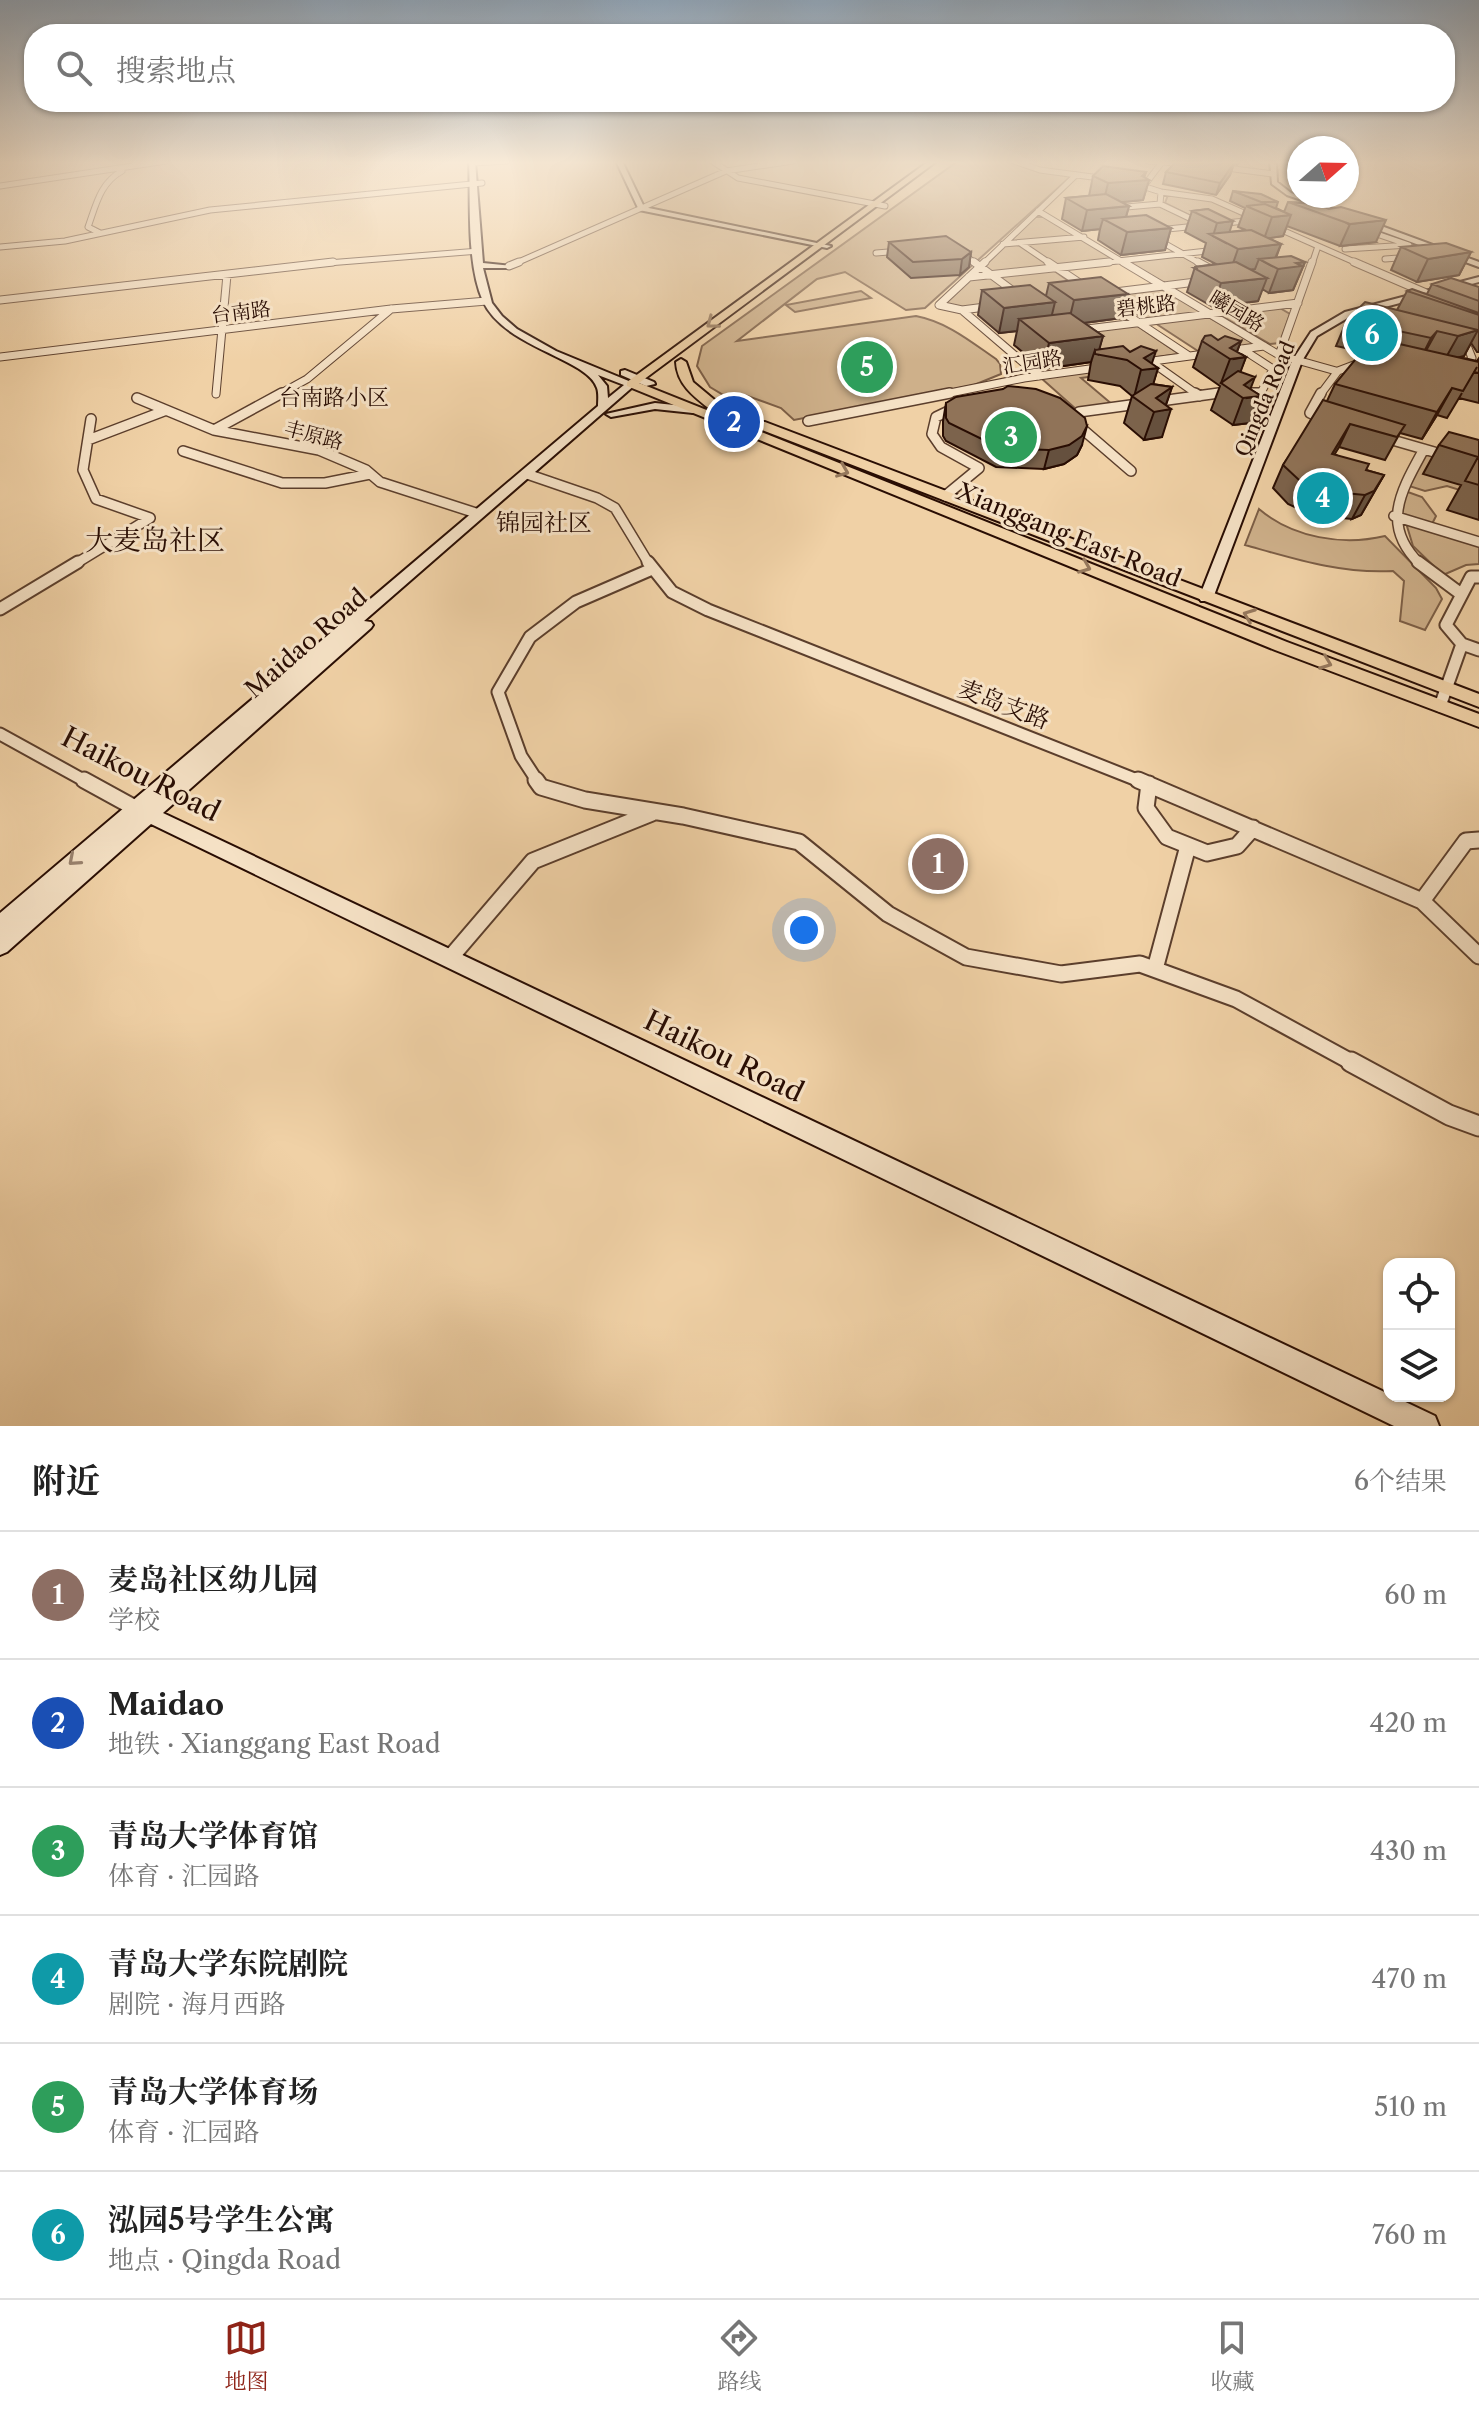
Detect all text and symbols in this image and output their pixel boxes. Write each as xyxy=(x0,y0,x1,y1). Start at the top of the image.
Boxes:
search box xyxy=(24,24,1455,112)
icon: search xyxy=(52,46,96,90)
text: 搜索地点 xyxy=(116,52,236,89)
north arrow xyxy=(1287,136,1359,208)
street label: 曦园路 xyxy=(1205,285,1269,337)
street label: 碧桃路 xyxy=(1115,290,1177,322)
street label: 台南路 xyxy=(210,296,272,328)
pin: 6 xyxy=(1346,305,1398,365)
one-way arrow xyxy=(706,313,721,327)
pin: 5 xyxy=(841,337,893,397)
street label: Qingda Road xyxy=(1230,338,1300,460)
street label: 汇园路 xyxy=(1000,345,1064,379)
district label: 台南路小区 xyxy=(279,384,389,411)
pin: 2 xyxy=(708,392,760,452)
pin: 3 xyxy=(985,407,1037,467)
street label: 丰原路 xyxy=(282,416,346,454)
one-way arrow xyxy=(835,461,849,478)
pin: 4 xyxy=(1297,468,1349,528)
street label: Xianggang East Road xyxy=(952,476,1186,593)
district label: 锦园社区 xyxy=(496,508,592,537)
district label: 大麦岛社区 xyxy=(85,523,225,557)
one-way arrow xyxy=(1077,557,1091,574)
street label: Maidao Road xyxy=(239,582,373,704)
one-way arrow xyxy=(1243,608,1257,625)
one-way arrow xyxy=(1318,653,1332,670)
street label: 麦岛支路 xyxy=(954,673,1054,735)
street label: Haikou Road xyxy=(56,720,226,828)
pin: 1 xyxy=(912,834,964,894)
one-way arrow xyxy=(69,851,84,865)
your location xyxy=(784,910,824,950)
street label: Haikou Road xyxy=(639,1003,809,1109)
map controls xyxy=(1383,1258,1455,1402)
button: locate xyxy=(1383,1258,1455,1330)
button: layers xyxy=(1383,1330,1455,1402)
text: 附近 xyxy=(32,1460,100,1502)
text: 6个结果 xyxy=(1354,1465,1447,1497)
text: 麦岛社区幼儿园 xyxy=(108,1561,318,1598)
text: 1 xyxy=(52,1579,64,1611)
text: 60 m xyxy=(1384,1579,1447,1611)
text: 学校 xyxy=(108,1604,160,1636)
text: Maidao xyxy=(108,1686,224,1723)
text: 2 xyxy=(50,1707,66,1739)
text: 420 m xyxy=(1369,1707,1447,1739)
text: 地铁 · Xianggang East Road xyxy=(108,1728,441,1760)
text: 青岛大学体育馆 xyxy=(108,1817,318,1854)
text: 3 xyxy=(51,1835,65,1867)
text: 430 m xyxy=(1370,1835,1447,1867)
text: 体育 · 汇园路 xyxy=(108,1860,259,1892)
text: 青岛大学东院剧院 xyxy=(108,1945,348,1982)
text: 4 xyxy=(50,1963,66,1995)
text: 470 m xyxy=(1372,1963,1447,1995)
text: 剧院 · 海月西路 xyxy=(108,1988,285,2020)
text: 青岛大学体育场 xyxy=(108,2073,318,2110)
text: 5 xyxy=(51,2091,65,2123)
text: 510 m xyxy=(1374,2091,1447,2123)
text: 体育 · 汇园路 xyxy=(108,2116,259,2148)
text: 泓园5号学生公寓 xyxy=(108,2201,335,2238)
text: 6 xyxy=(50,2219,66,2251)
text: 760 m xyxy=(1372,2219,1447,2251)
text: 地点 · Qingda Road xyxy=(108,2244,341,2276)
tab: 地图 xyxy=(224,2316,269,2395)
tab: 路线 xyxy=(717,2316,762,2395)
tab: 收藏 xyxy=(1210,2316,1255,2395)

